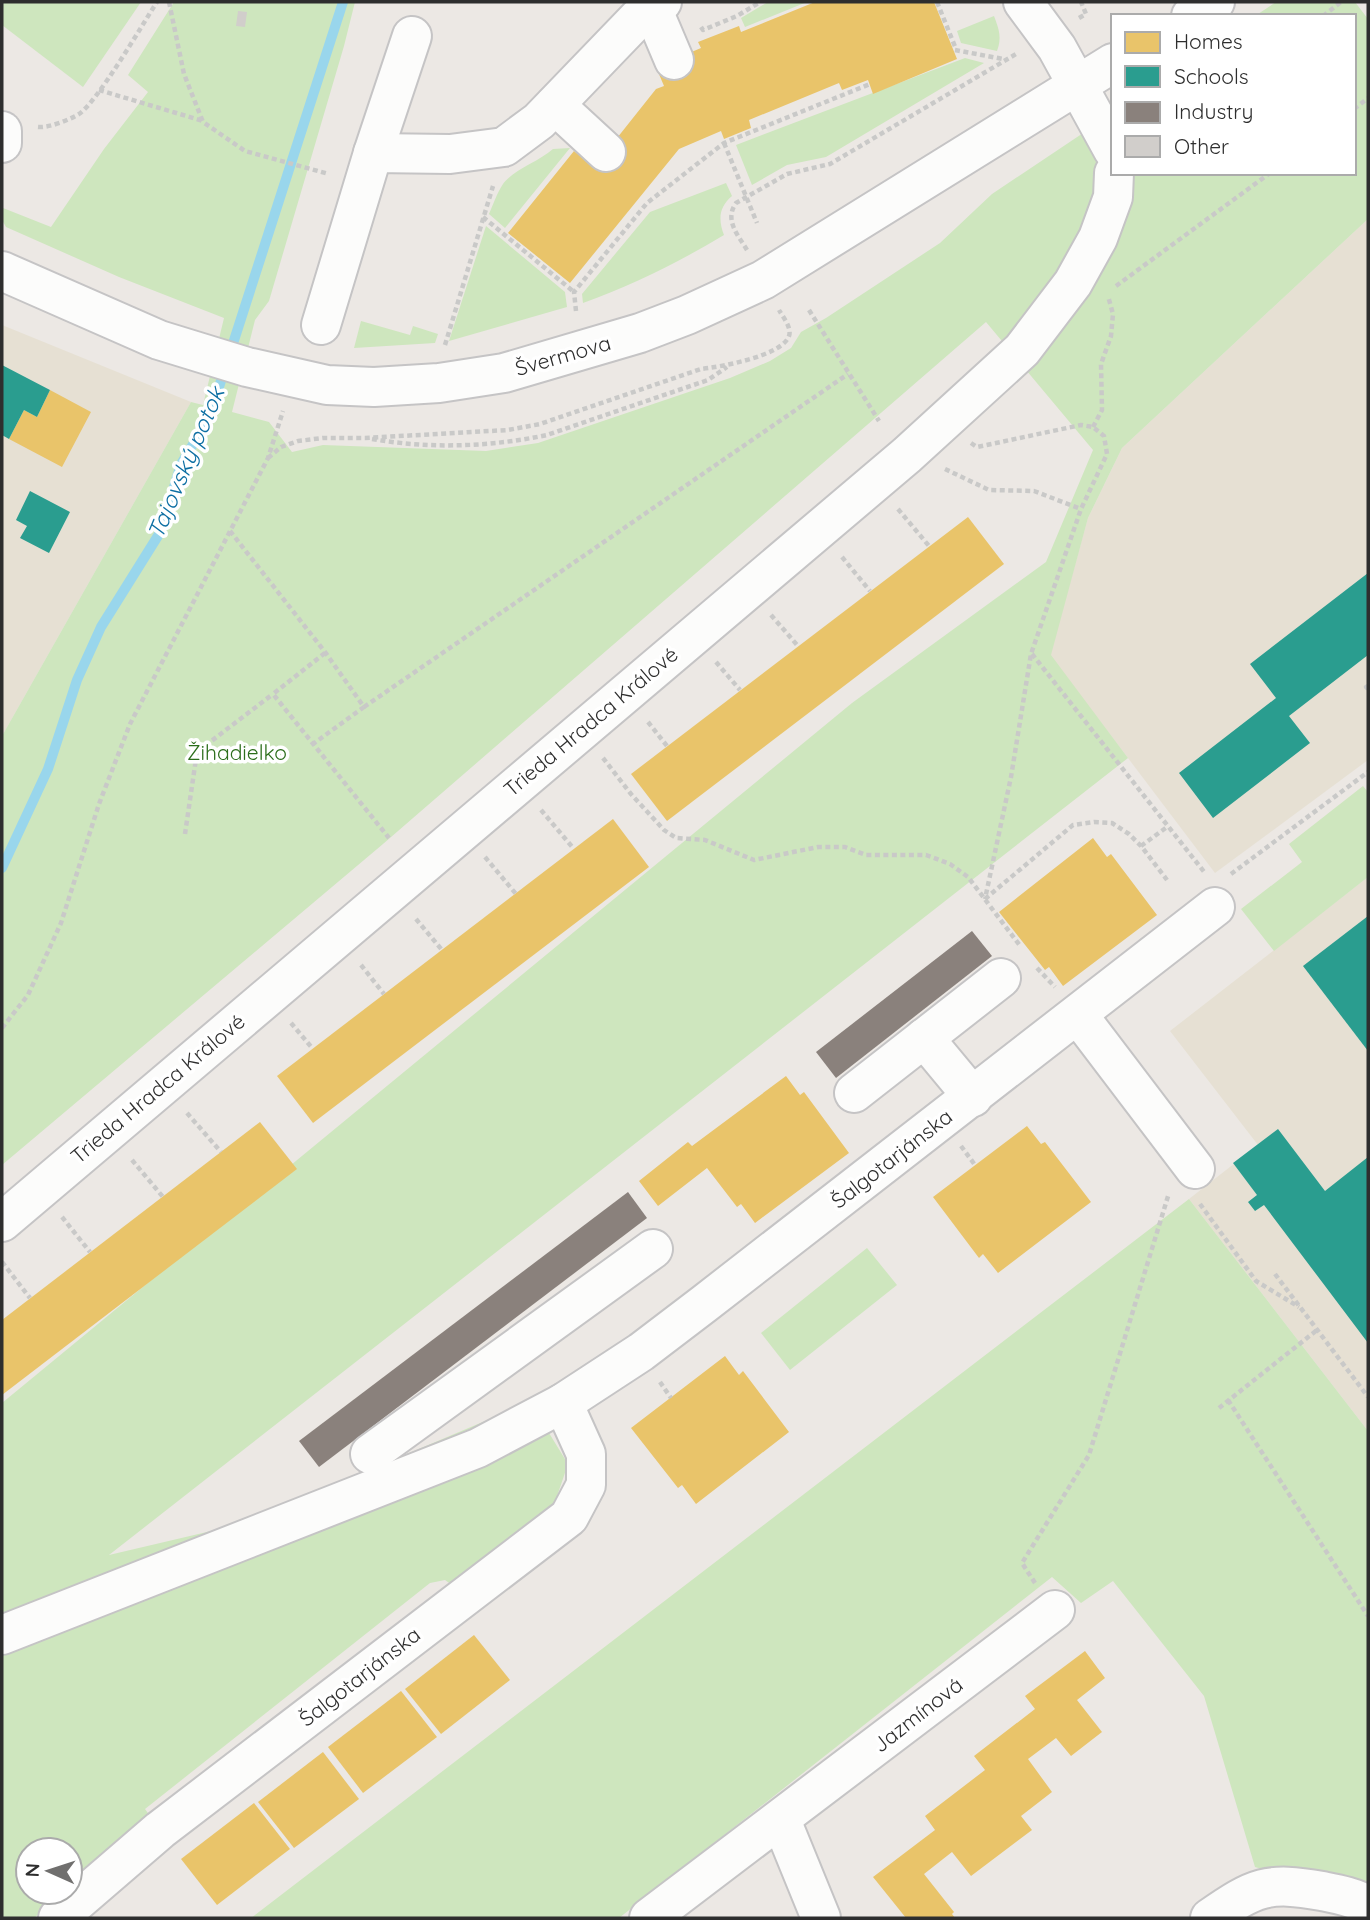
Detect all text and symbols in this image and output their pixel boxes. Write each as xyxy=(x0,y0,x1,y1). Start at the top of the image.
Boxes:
legend xyxy=(1111,14,1356,175)
text: Homes xyxy=(1174,28,1243,54)
text: Schools xyxy=(1174,63,1249,89)
text: Industry xyxy=(1174,98,1253,124)
text: Other xyxy=(1174,133,1229,159)
street label: Švermova xyxy=(512,329,614,381)
water label: Tajovský potok xyxy=(141,381,231,543)
street label: Trieda Hradca Králové xyxy=(498,641,683,802)
park label: Žihadielko xyxy=(187,739,287,765)
street label: Trieda Hradca Králové xyxy=(65,1008,250,1169)
street label: Šalgotarjánska xyxy=(826,1103,957,1214)
street label: Šalgotarjánska xyxy=(294,1621,425,1732)
street label: Jazmínová xyxy=(867,1671,968,1757)
north arrow xyxy=(14,1836,84,1906)
text: N xyxy=(20,1863,44,1878)

